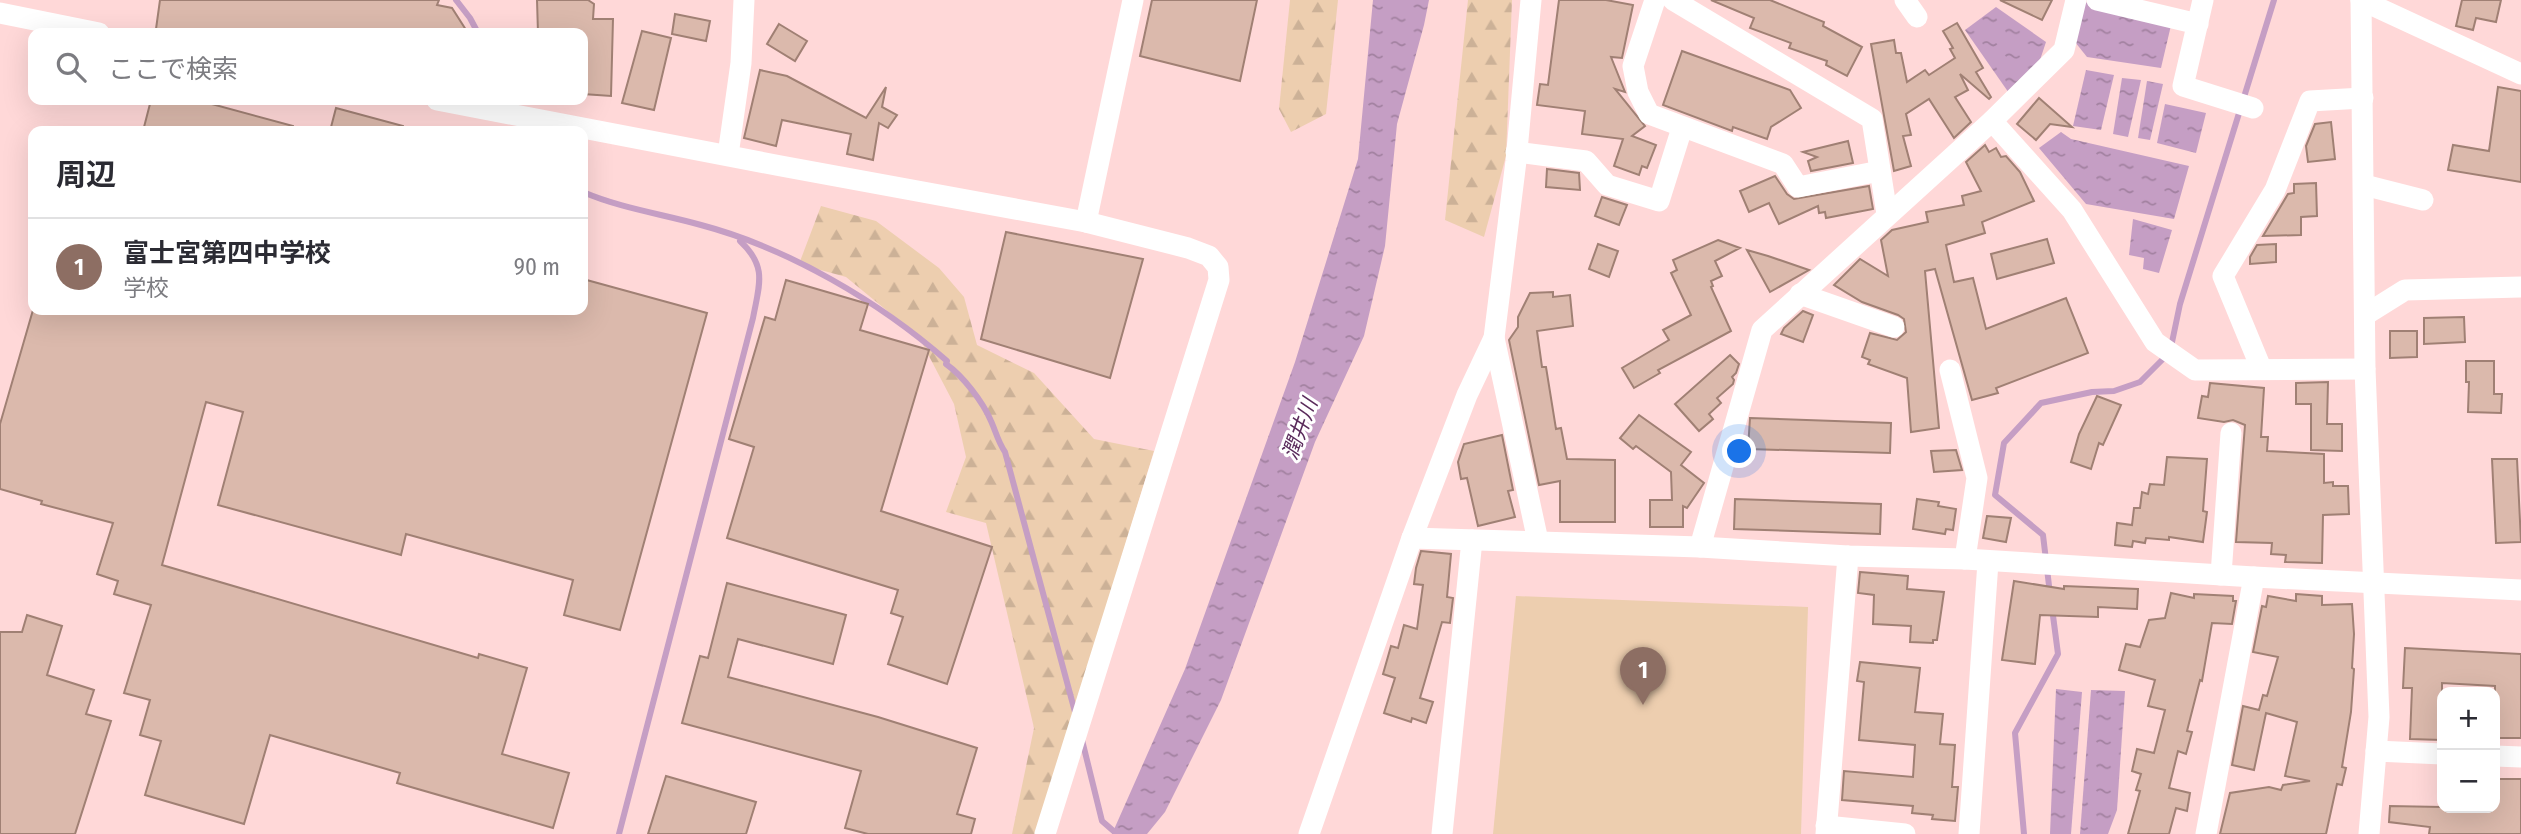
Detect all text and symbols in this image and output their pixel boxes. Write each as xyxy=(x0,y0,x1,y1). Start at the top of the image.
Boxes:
search box xyxy=(28,28,588,105)
icon: search xyxy=(52,48,90,86)
text: ここで検索 xyxy=(108,54,238,85)
text: 周辺 xyxy=(56,157,116,193)
text: 富士宮第四中学校 xyxy=(123,238,331,269)
text: 1 xyxy=(74,253,84,281)
text: 90 m xyxy=(514,253,560,281)
text: 学校 xyxy=(123,274,169,302)
water label: 潤井川 xyxy=(1277,393,1324,463)
your location xyxy=(1722,434,1756,468)
pin: 1 xyxy=(1620,647,1666,705)
map controls xyxy=(2437,687,2500,813)
button: + xyxy=(2437,687,2500,750)
button: − xyxy=(2437,750,2500,813)

